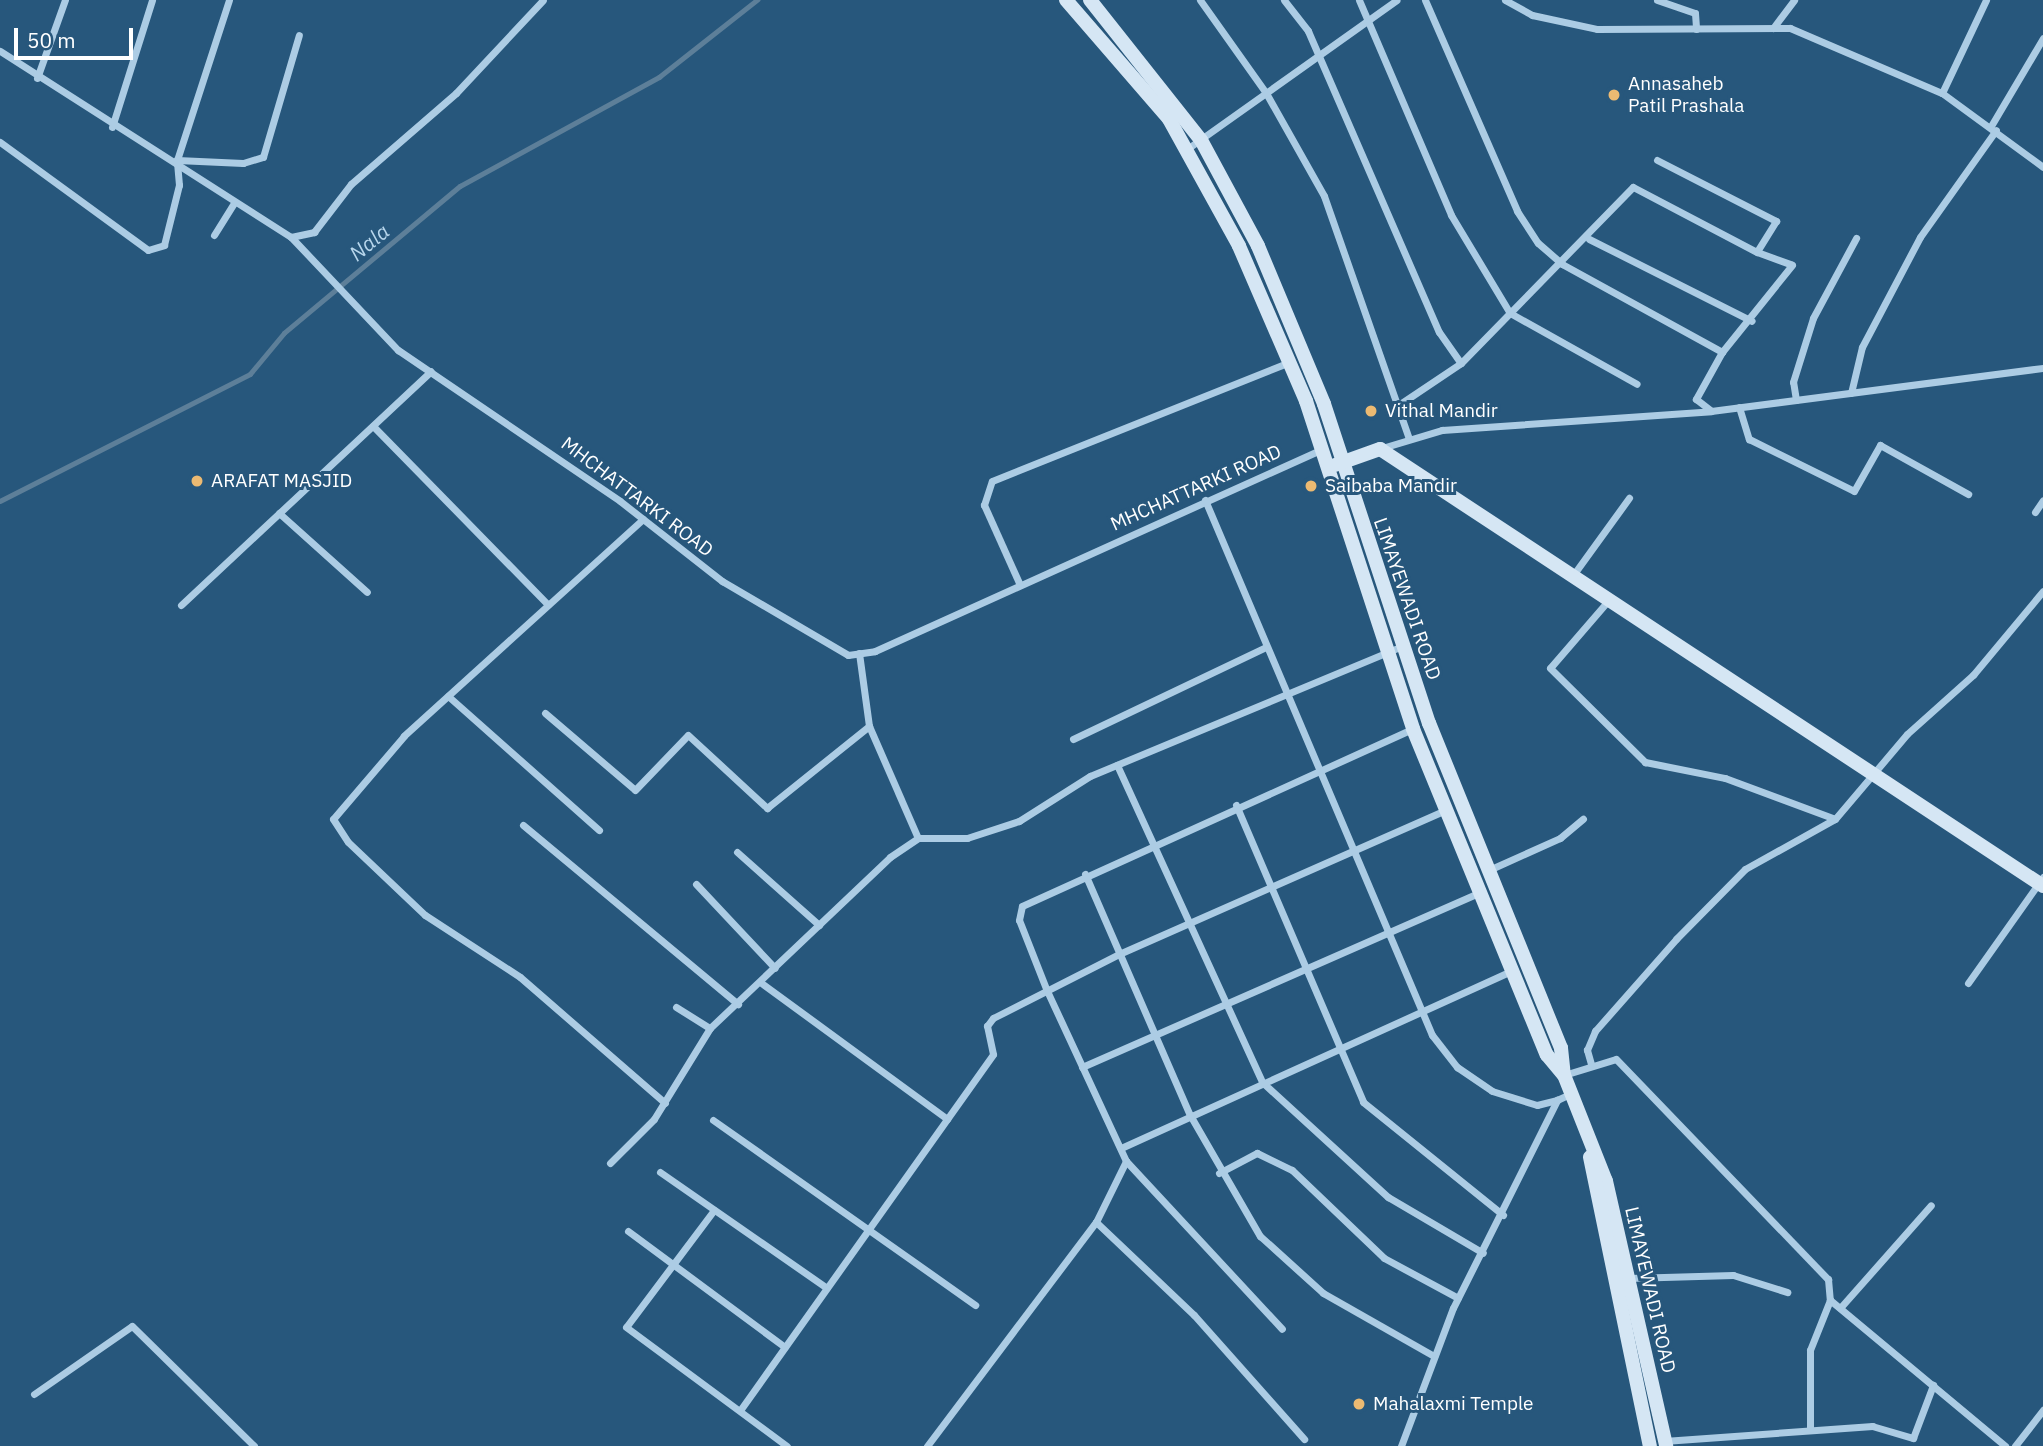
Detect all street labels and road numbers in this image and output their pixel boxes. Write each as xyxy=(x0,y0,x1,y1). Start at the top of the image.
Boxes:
street label: MHCHATTARKI ROAD xyxy=(556,432,718,562)
street label: MHCHATTARKI ROAD xyxy=(1107,440,1285,536)
street label: LIMAYEWADI ROAD xyxy=(1369,515,1445,683)
street label: LIMAYEWADI ROAD xyxy=(1620,1205,1680,1375)

